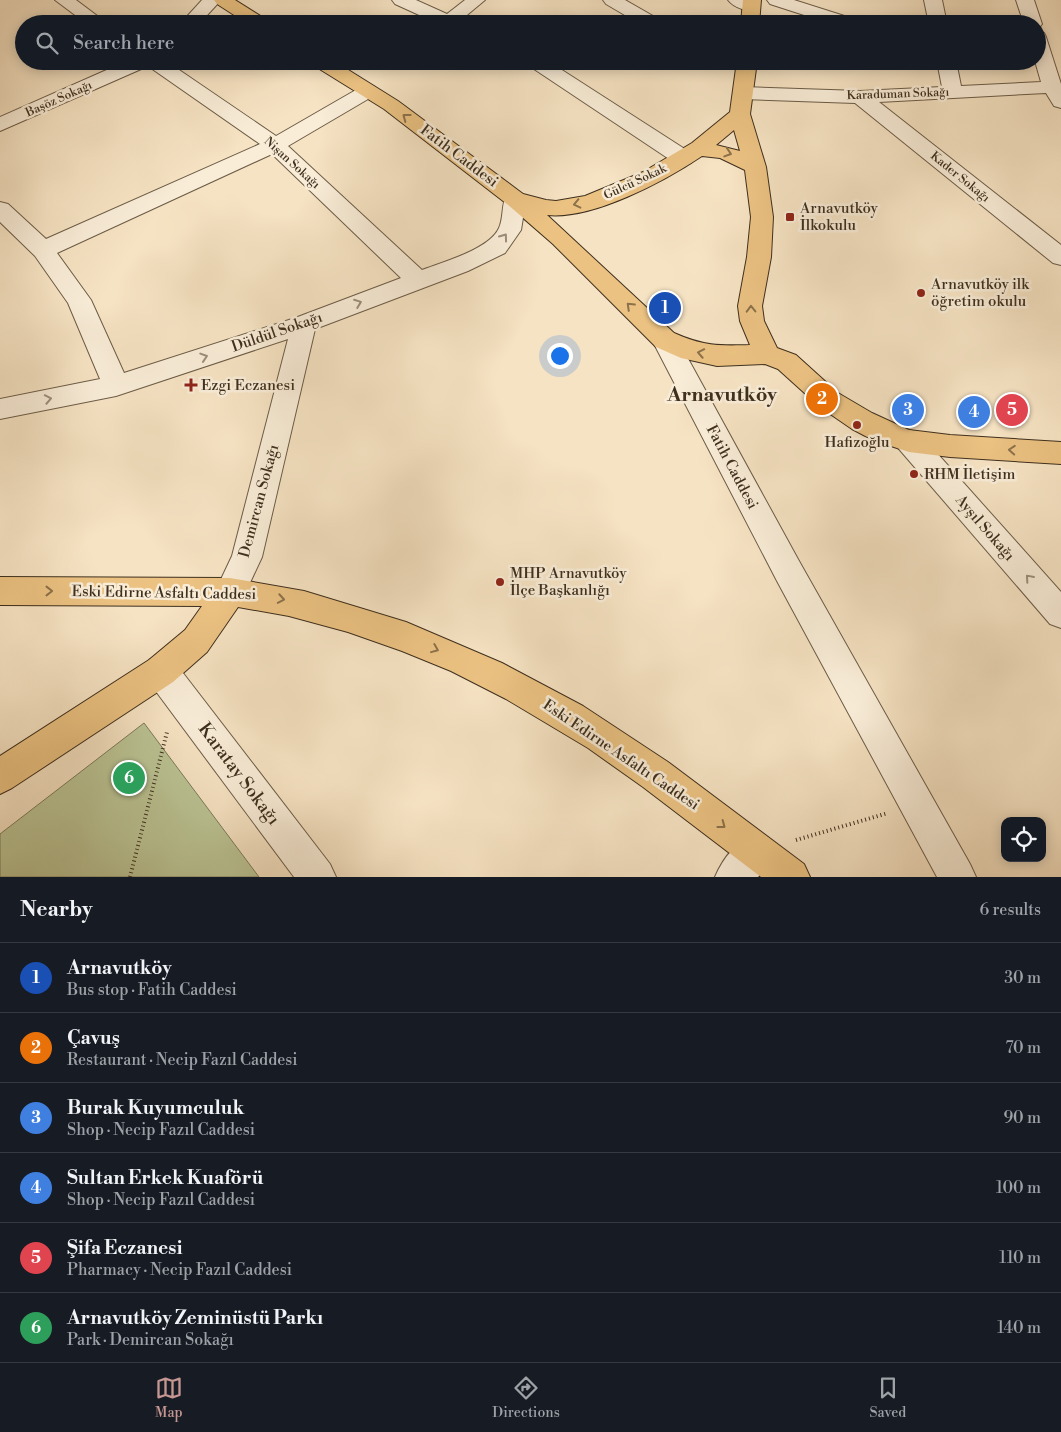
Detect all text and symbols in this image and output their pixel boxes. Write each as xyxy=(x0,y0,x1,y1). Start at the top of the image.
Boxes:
search box xyxy=(15,15,1046,70)
icon: search xyxy=(33,29,61,57)
text: Search here xyxy=(73,31,174,55)
street label: Başöz Sokağı xyxy=(22,78,95,121)
street label: Karaduman Sokağı xyxy=(846,85,950,103)
one-way arrow xyxy=(403,114,412,122)
street label: Fatih Caddesi xyxy=(416,120,502,192)
street label: Nişan Sokağı xyxy=(261,134,323,192)
one-way arrow xyxy=(723,148,732,158)
street label: Kader Sokağı xyxy=(927,148,993,206)
street label: Gülcü Sokak xyxy=(601,161,669,203)
one-way arrow xyxy=(573,198,582,209)
place label: Arnavutköy İlkokulu xyxy=(799,199,879,235)
marker: Arnavutköy İlkokulu xyxy=(784,211,796,223)
one-way arrow xyxy=(498,233,507,243)
place label: Arnavutköy ilk öğretim okulu xyxy=(930,275,1030,311)
marker: Arnavutköy ilk öğretim okulu xyxy=(915,287,927,299)
pin: 1 xyxy=(649,289,681,327)
one-way arrow xyxy=(353,299,362,309)
one-way arrow xyxy=(627,303,636,312)
one-way arrow xyxy=(746,305,756,312)
street label: Düldül Sokağı xyxy=(229,308,325,356)
your location xyxy=(547,343,573,369)
one-way arrow xyxy=(697,348,706,358)
one-way arrow xyxy=(200,353,208,363)
place label: Ezgi Eczanesi xyxy=(201,376,295,395)
marker: Ezgi Eczanesi xyxy=(185,379,197,391)
pin: 2 xyxy=(806,380,838,418)
district label: Arnavutköy xyxy=(666,383,778,408)
pin: 3 xyxy=(892,391,924,429)
pin: 5 xyxy=(996,391,1028,429)
pin: 4 xyxy=(958,393,990,431)
one-way arrow xyxy=(43,395,52,405)
marker: Hafizoğlu xyxy=(851,419,863,431)
street label: Fatih Caddesi xyxy=(702,422,762,512)
place label: Hafizoğlu xyxy=(824,433,890,452)
street label: Demircan Sokağı xyxy=(235,442,283,560)
one-way arrow xyxy=(1008,445,1016,456)
place label: RHM İletişim xyxy=(924,464,1015,484)
marker: RHM İletişim xyxy=(908,468,920,480)
street label: Ayşıl Sokağı xyxy=(950,490,1019,565)
place label: MHP Arnavutköy İlçe Başkanlığı xyxy=(510,564,627,600)
one-way arrow xyxy=(1026,574,1035,583)
marker: MHP Arnavutköy İlçe Başkanlığı xyxy=(494,576,506,588)
street label: Eski Edirne Asfaltı Caddesi xyxy=(72,582,257,604)
one-way arrow xyxy=(45,586,53,596)
one-way arrow xyxy=(276,593,285,603)
one-way arrow xyxy=(430,642,439,653)
street label: Eski Edirne Asfaltı Caddesi xyxy=(539,695,703,815)
street label: Karatay Sokağı xyxy=(193,718,285,830)
pin: 6 xyxy=(113,759,145,797)
map controls xyxy=(1001,817,1046,862)
button: locate xyxy=(1001,817,1046,862)
one-way arrow xyxy=(716,819,726,828)
text: Nearby xyxy=(20,897,93,923)
text: 6 results xyxy=(980,900,1041,920)
text: Arnavutköy xyxy=(67,956,172,980)
text: 1 xyxy=(32,968,40,988)
text: 30 m xyxy=(1004,968,1041,988)
text: Bus stop · Fatih Caddesi xyxy=(67,980,237,1000)
text: Çavuş xyxy=(67,1026,120,1050)
text: 2 xyxy=(31,1038,41,1058)
text: 70 m xyxy=(1005,1038,1041,1058)
text: Restaurant · Necip Fazıl Caddesi xyxy=(67,1050,298,1070)
text: Burak Kuyumculuk xyxy=(67,1096,244,1120)
text: 3 xyxy=(31,1108,41,1128)
text: 90 m xyxy=(1003,1108,1041,1128)
text: Shop · Necip Fazıl Caddesi xyxy=(67,1120,255,1140)
text: Sultan Erkek Kuaförü xyxy=(67,1166,264,1190)
text: 4 xyxy=(31,1178,41,1198)
text: 100 m xyxy=(996,1178,1041,1198)
text: Shop · Necip Fazıl Caddesi xyxy=(67,1190,255,1210)
text: Şifa Eczanesi xyxy=(67,1236,183,1260)
text: 5 xyxy=(31,1248,41,1268)
text: 110 m xyxy=(999,1248,1041,1268)
text: Pharmacy · Necip Fazıl Caddesi xyxy=(67,1260,292,1280)
text: Arnavutköy Zeminüstü Parkı xyxy=(67,1306,323,1330)
text: 6 xyxy=(31,1318,41,1338)
text: 140 m xyxy=(997,1318,1041,1338)
text: Park · Demircan Sokağı xyxy=(67,1330,234,1350)
tab: Map xyxy=(155,1374,183,1422)
tab: Directions xyxy=(492,1374,560,1422)
tab: Saved xyxy=(869,1374,906,1422)

